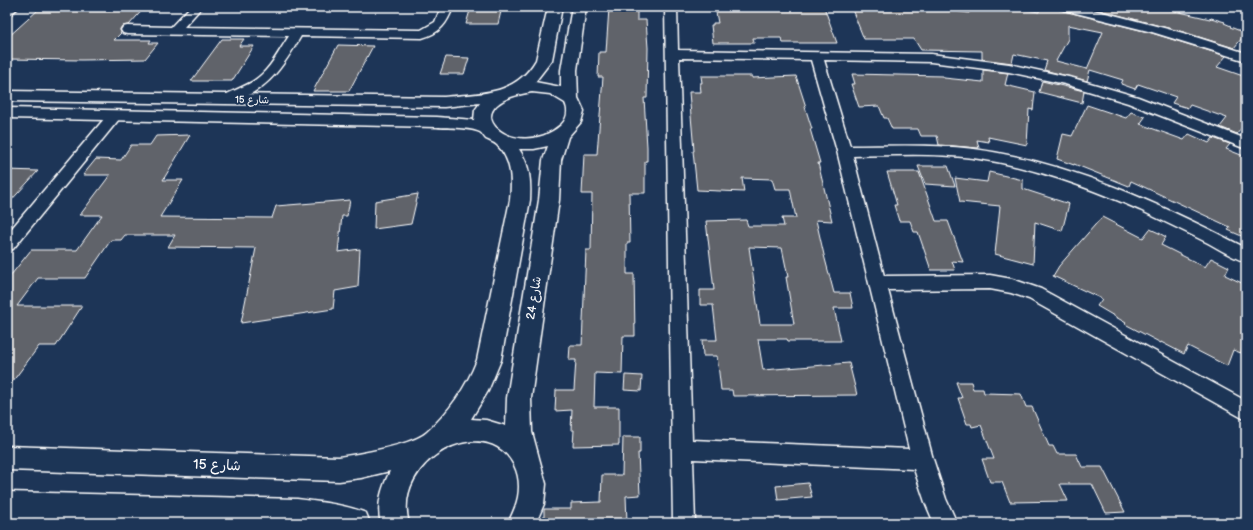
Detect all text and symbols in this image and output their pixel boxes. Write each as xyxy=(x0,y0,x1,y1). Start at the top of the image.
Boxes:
street label: شارع 15 xyxy=(235,94,269,107)
street label: شارع 24 xyxy=(523,275,546,321)
street label: شارع 15 xyxy=(193,456,241,475)

